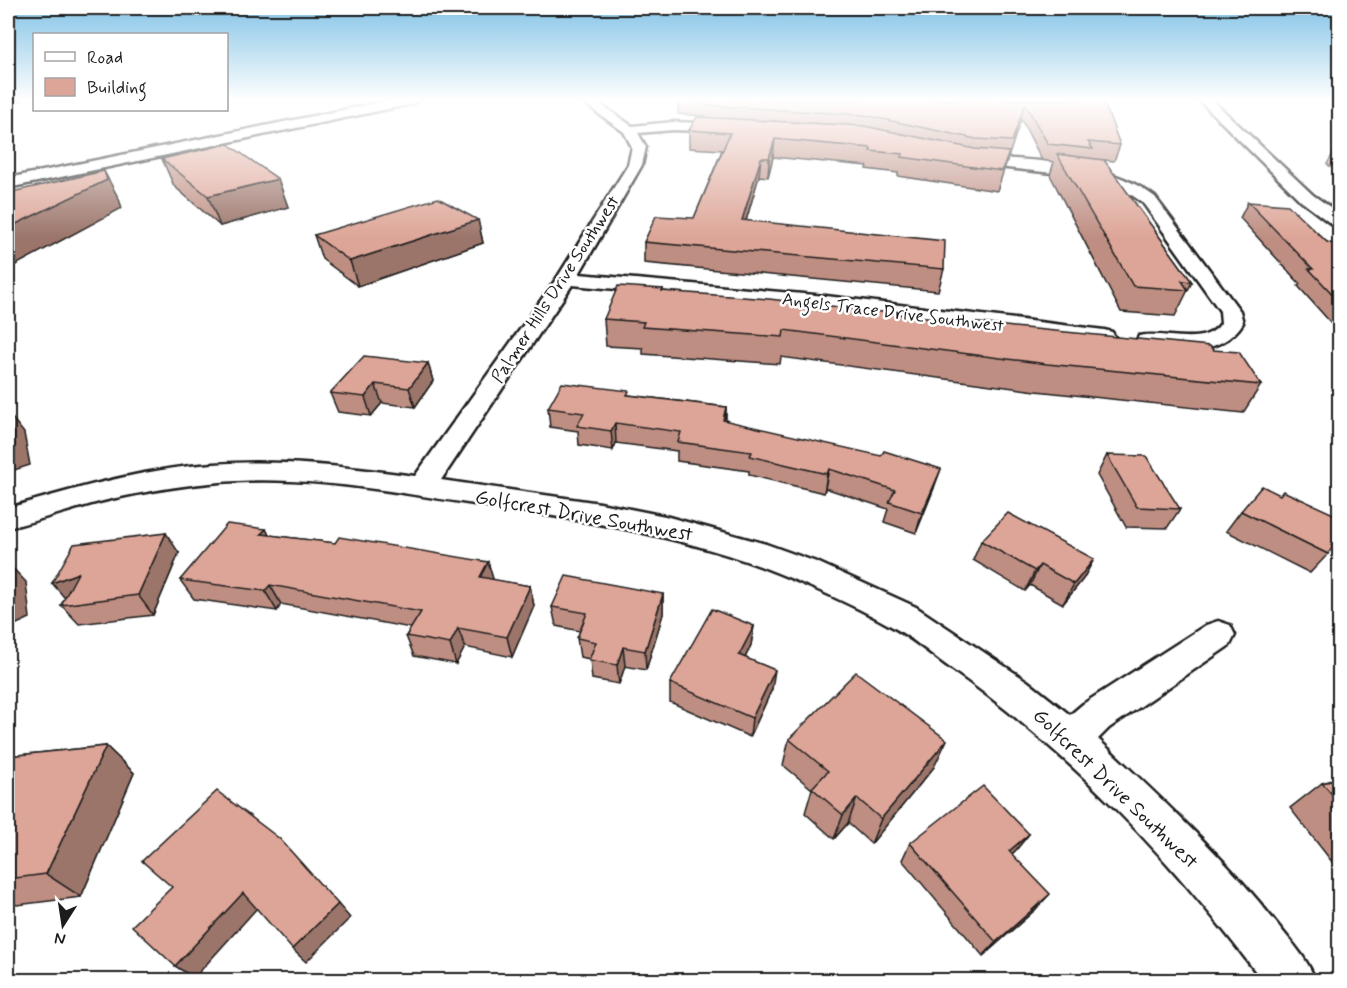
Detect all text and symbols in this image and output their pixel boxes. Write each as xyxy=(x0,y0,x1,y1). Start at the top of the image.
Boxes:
legend xyxy=(33,33,228,111)
text: Road xyxy=(87,46,123,70)
text: Building xyxy=(87,76,147,102)
street label: Palmer Hills Drive Southwest xyxy=(486,191,626,388)
street label: Angels Trace Drive Southwest xyxy=(780,287,1006,341)
street label: Golfcrest Drive Southwest xyxy=(473,483,695,549)
street label: Golfcrest Drive Southwest xyxy=(1026,702,1205,876)
north arrow xyxy=(33,895,93,955)
text: N xyxy=(53,927,68,950)

